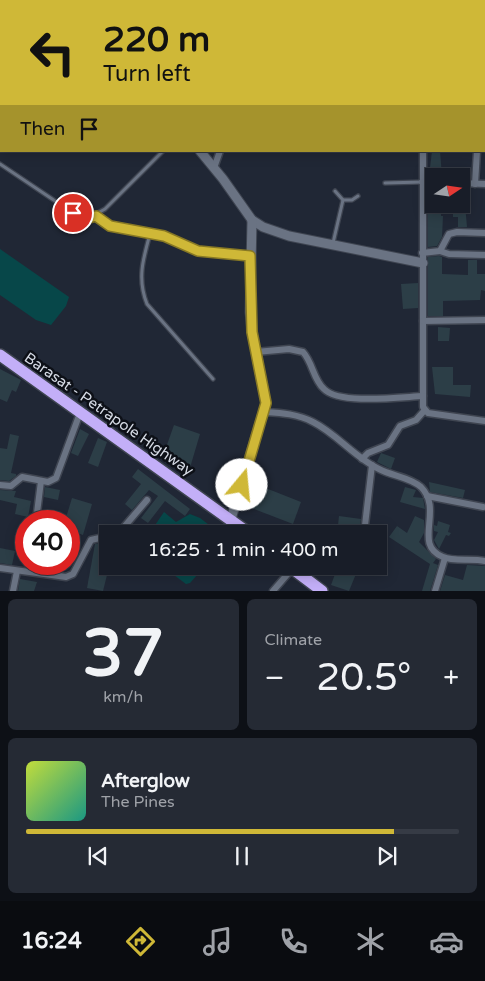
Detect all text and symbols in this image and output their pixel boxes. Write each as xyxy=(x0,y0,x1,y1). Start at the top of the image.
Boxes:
text: 220 m xyxy=(103,19,210,61)
icon: left xyxy=(20,20,85,85)
text: Turn left xyxy=(103,61,191,87)
icon: arrive xyxy=(75,115,103,143)
text: Then xyxy=(20,118,65,140)
north arrow xyxy=(425,168,470,212)
map controls xyxy=(425,168,470,213)
pin xyxy=(52,192,94,234)
icon: arrive xyxy=(59,199,87,227)
street label: Barasat - Petrapole Highway xyxy=(21,349,197,479)
position arrow xyxy=(215,458,267,510)
speed limit sign: 40 xyxy=(15,510,80,575)
text: 16:25 · 1 min · 400 m xyxy=(147,539,339,561)
text: 37 xyxy=(82,615,164,694)
text: Climate xyxy=(265,630,322,650)
text: 20.5° xyxy=(316,655,411,701)
text: − xyxy=(265,661,284,695)
text: + xyxy=(443,661,459,695)
text: km/h xyxy=(103,687,143,707)
text: Afterglow xyxy=(101,770,190,792)
text: The Pines xyxy=(101,792,175,812)
icon: previous xyxy=(84,842,112,870)
icon: pause xyxy=(228,842,256,870)
icon: next xyxy=(373,842,401,870)
icon: directions xyxy=(123,924,158,959)
icon: music xyxy=(200,924,235,959)
icon: phone xyxy=(276,924,311,959)
icon: climate xyxy=(353,924,388,959)
icon: car xyxy=(429,924,464,959)
text: 16:24 xyxy=(21,928,82,954)

